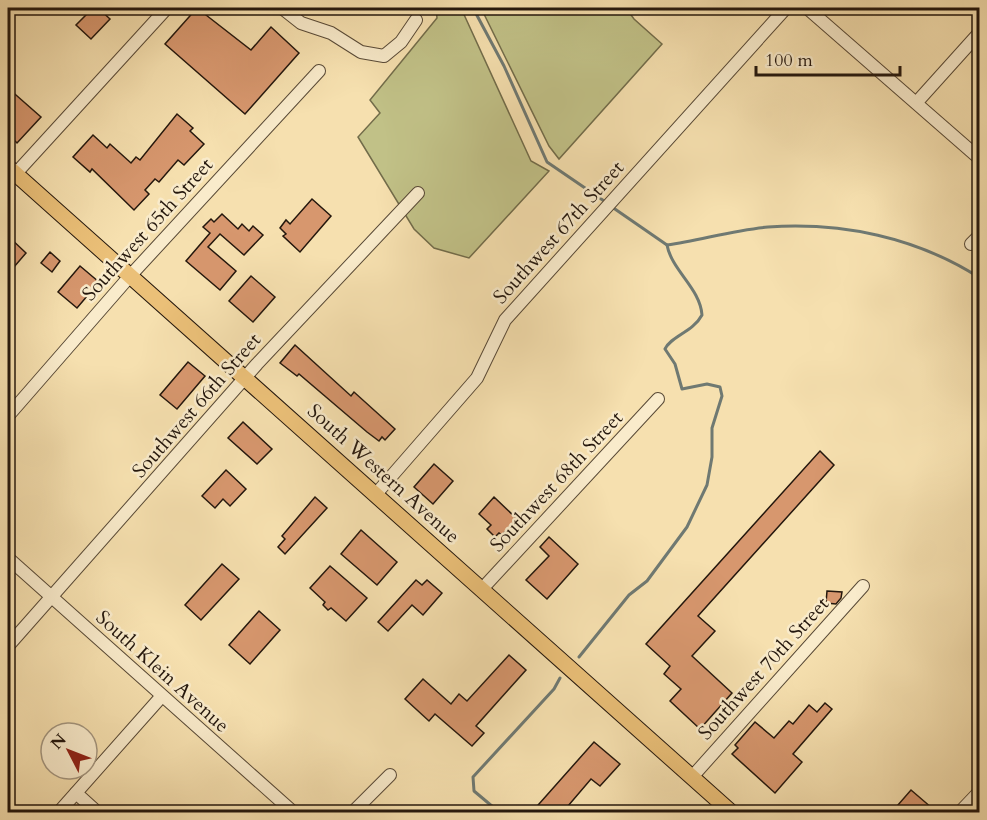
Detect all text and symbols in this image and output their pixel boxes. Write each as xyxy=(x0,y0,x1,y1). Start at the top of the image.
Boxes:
scale bar xyxy=(756,39,900,77)
text: 100 m xyxy=(765,48,813,73)
street label: Southwest 65th Street xyxy=(76,151,219,307)
street label: Southwest 67th Street xyxy=(487,154,630,310)
street label: Southwest 66th Street xyxy=(126,327,267,484)
street label: South Western Avenue xyxy=(302,398,466,549)
street label: Southwest 68th Street xyxy=(484,404,629,558)
street label: Southwest 70th Street xyxy=(692,590,835,746)
street label: South Klein Avenue xyxy=(90,604,235,739)
north arrow xyxy=(39,721,99,781)
text: N xyxy=(46,729,71,754)

